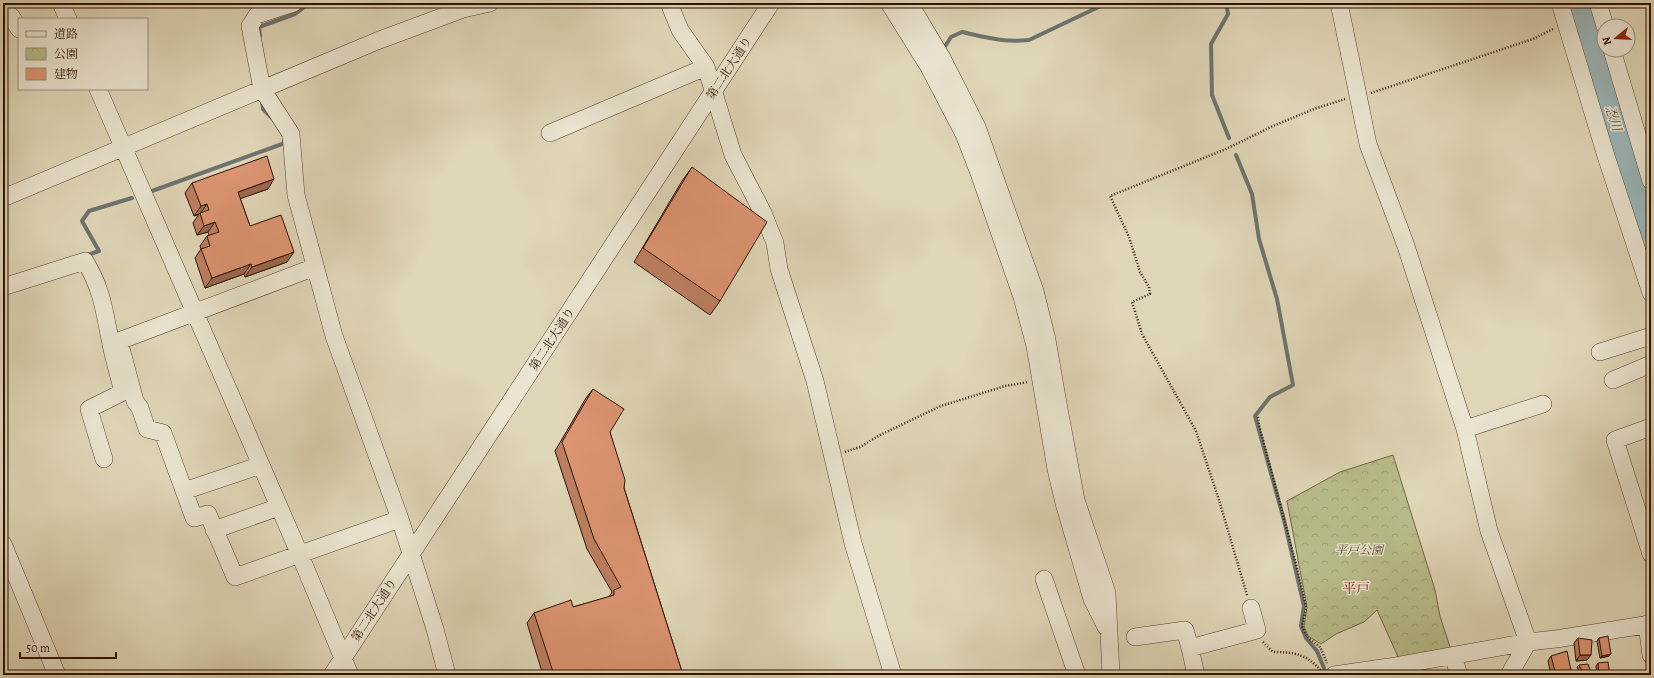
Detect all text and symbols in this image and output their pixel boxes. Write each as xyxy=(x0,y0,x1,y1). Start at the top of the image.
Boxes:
legend xyxy=(18,18,148,90)
north arrow xyxy=(1596,18,1636,58)
text: 道路 xyxy=(54,26,78,42)
street label: 第二北大通り xyxy=(703,33,755,103)
text: N xyxy=(1599,35,1615,47)
text: 公園 xyxy=(54,46,78,62)
text: 建物 xyxy=(54,66,78,82)
water label: 忍川 xyxy=(1601,103,1626,135)
street label: 第二北大通り xyxy=(526,304,578,374)
park label: 平戸公園 xyxy=(1335,542,1385,558)
street label: 第二北大通り xyxy=(348,575,400,645)
district label: 平戸 xyxy=(1342,579,1370,598)
scale bar xyxy=(20,634,116,660)
text: 50 m xyxy=(26,640,50,656)

